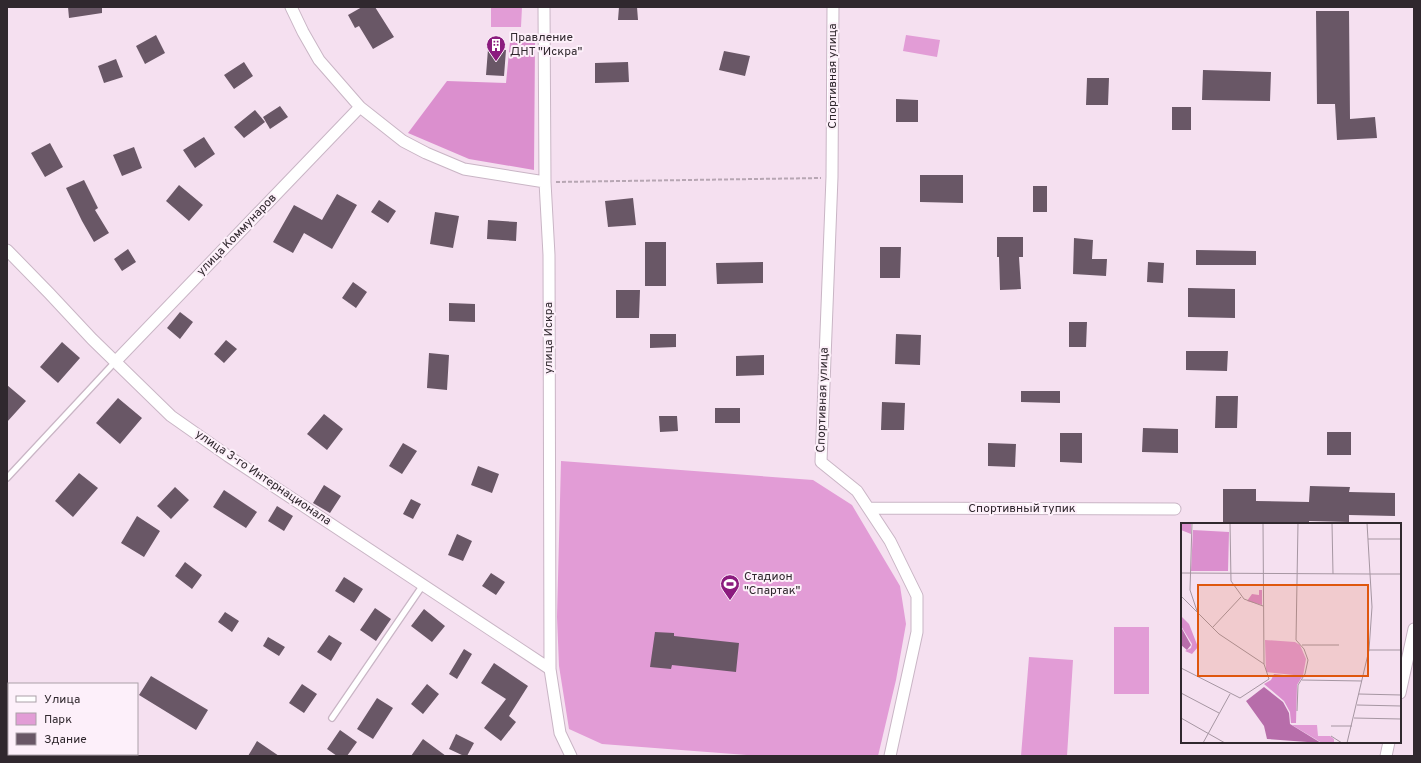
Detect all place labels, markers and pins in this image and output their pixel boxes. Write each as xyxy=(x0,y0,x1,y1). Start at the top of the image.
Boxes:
place label: Правление ДНТ "Искра" xyxy=(510,30,582,60)
building icon: Правление ДНТ "Искра" xyxy=(485,34,507,62)
place label: Стадион "Спартак" xyxy=(744,569,801,599)
sports icon: Стадион "Спартак" xyxy=(719,573,741,601)

